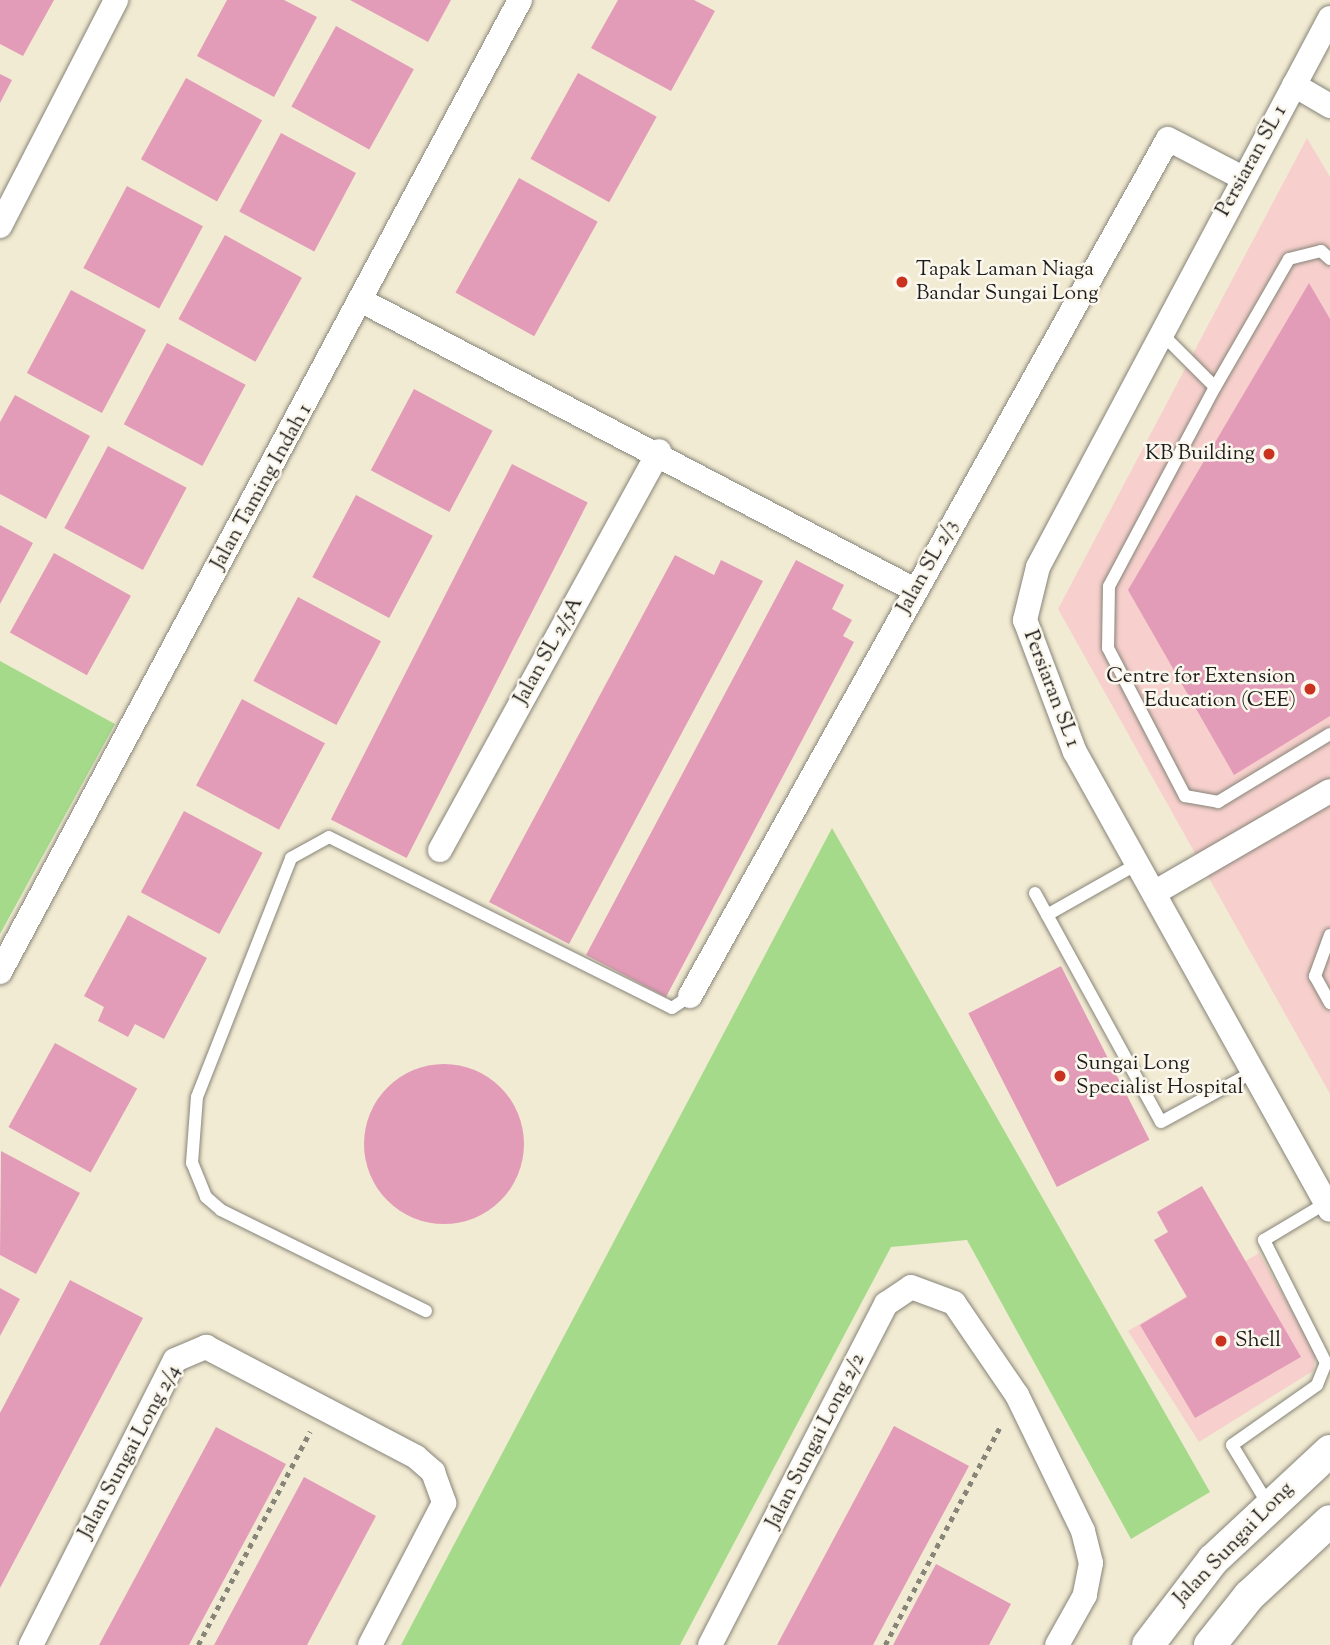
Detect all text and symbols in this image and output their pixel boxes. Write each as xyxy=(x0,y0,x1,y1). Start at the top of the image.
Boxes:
street label: Persiaran SL 1 xyxy=(1211,101,1293,221)
place label: Tapak Laman Niaga Bandar Sungai Long xyxy=(916,257,1098,307)
marker: Tapak Laman Niaga Bandar Sungai Long xyxy=(894,274,910,290)
street label: Jalan Taming Indah 1 xyxy=(206,400,318,574)
place label: KB Building xyxy=(1145,441,1255,467)
marker: KB Building xyxy=(1261,446,1277,462)
street label: Jalan SL 2/3 xyxy=(892,516,964,618)
street label: Jalan SL 2/5A xyxy=(509,593,589,709)
street label: Persiaran SL 1 xyxy=(1017,627,1085,751)
place label: Centre for Extension Education (CEE) xyxy=(1106,664,1296,714)
marker: Centre for Extension Education (CEE) xyxy=(1302,681,1318,697)
place label: Sungai Long Specialist Hospital xyxy=(1076,1051,1243,1101)
marker: Sungai Long Specialist Hospital xyxy=(1050,1066,1070,1086)
place label: Shell xyxy=(1235,1328,1281,1354)
marker: Shell xyxy=(1213,1333,1229,1349)
street label: Jalan Sungai Long 2/2 xyxy=(761,1349,871,1533)
street label: Jalan Sungai Long 2/4 xyxy=(74,1361,186,1543)
street label: Jalan Sungai Long xyxy=(1169,1477,1299,1611)

